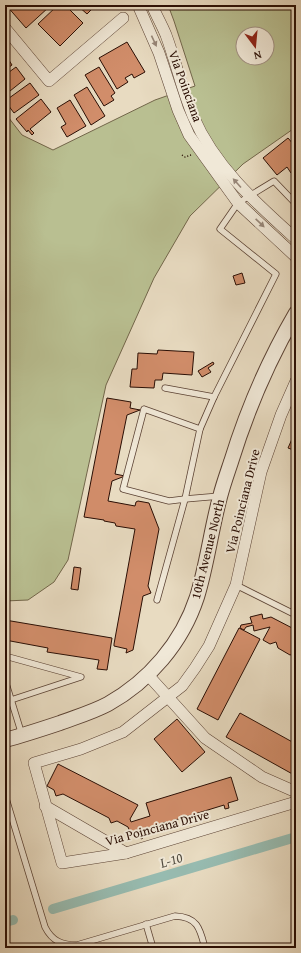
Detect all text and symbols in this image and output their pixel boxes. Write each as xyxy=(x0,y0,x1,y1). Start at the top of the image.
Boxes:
north arrow xyxy=(235,26,275,66)
one-way arrow xyxy=(151,35,157,46)
text: N xyxy=(251,47,263,64)
street label: Via Poinciana xyxy=(164,48,208,125)
one-way arrow xyxy=(233,178,242,189)
one-way arrow xyxy=(255,218,265,228)
street label: Via Poinciana Drive xyxy=(220,447,265,555)
street label: 10th Avenue North xyxy=(186,496,229,601)
street label: Via Poinciana Drive xyxy=(103,804,211,850)
water label: L-10 xyxy=(156,847,185,873)

